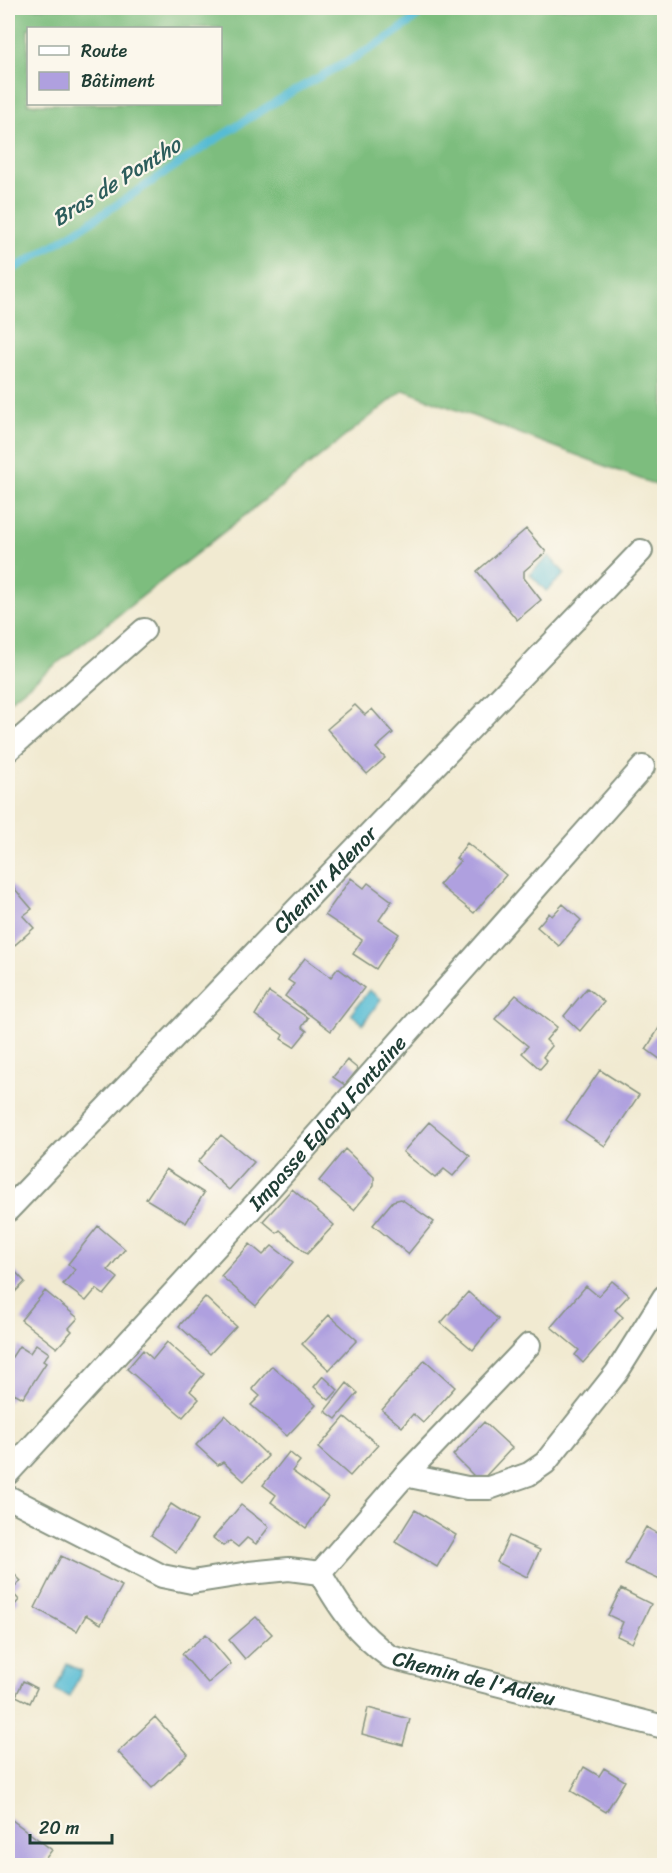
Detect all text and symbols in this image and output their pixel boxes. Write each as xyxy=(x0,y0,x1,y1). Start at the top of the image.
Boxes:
legend xyxy=(27,27,222,105)
text: Route xyxy=(81,35,128,67)
text: Bâtiment xyxy=(81,65,155,97)
water label: Bras de Pontho xyxy=(44,125,190,237)
street label: Chemin Adenor xyxy=(263,815,388,943)
street label: Impasse Eglory Fontaine xyxy=(238,1026,417,1221)
street label: Chemin de l'Adieu xyxy=(389,1639,560,1718)
scale bar xyxy=(30,1807,112,1845)
text: 20 m xyxy=(39,1812,79,1844)

